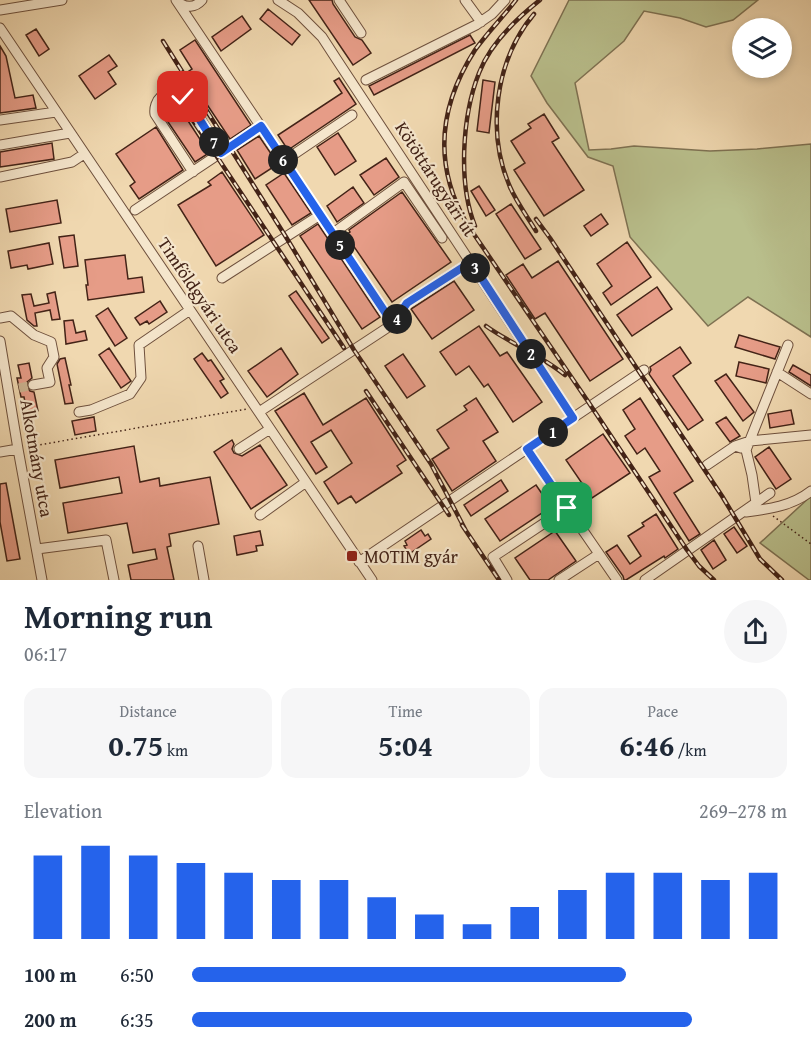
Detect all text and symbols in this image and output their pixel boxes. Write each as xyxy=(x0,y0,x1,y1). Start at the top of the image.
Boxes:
map controls xyxy=(732,18,792,78)
button: layers xyxy=(732,18,792,78)
pin xyxy=(157,71,208,122)
icon: check xyxy=(166,80,199,113)
street label: Kötöttárugyári út xyxy=(389,116,484,243)
pin: 7 xyxy=(199,127,229,157)
text: 7 xyxy=(210,130,218,154)
pin: 6 xyxy=(268,145,298,175)
text: 6 xyxy=(279,148,287,172)
pin: 5 xyxy=(325,230,355,260)
street label: Timföldgyári utca xyxy=(151,232,249,359)
text: 5 xyxy=(336,233,344,257)
pin: 3 xyxy=(460,253,490,283)
text: 3 xyxy=(471,256,479,280)
pin: 4 xyxy=(382,304,412,334)
text: 4 xyxy=(393,307,401,331)
pin: 2 xyxy=(516,339,546,369)
text: 2 xyxy=(527,342,535,366)
street label: Alkotmány utca xyxy=(13,397,61,519)
pin: 1 xyxy=(538,417,568,447)
text: 1 xyxy=(549,420,557,444)
pin xyxy=(541,482,592,533)
icon: arrive xyxy=(550,491,583,524)
place label: MOTIM gyár xyxy=(364,543,458,570)
marker: MOTIM gyár xyxy=(345,549,359,563)
text: Morning run xyxy=(24,592,213,640)
button: share xyxy=(724,600,787,663)
text: 06:17 xyxy=(24,639,67,668)
text: Distance xyxy=(119,699,177,723)
text: Time xyxy=(388,699,423,723)
text: Pace xyxy=(647,699,678,723)
text: 0.75 xyxy=(108,723,163,767)
text: 5:04 xyxy=(378,723,433,767)
text: 6:46 xyxy=(619,723,674,767)
text: km xyxy=(163,738,188,762)
text: /km xyxy=(674,738,707,762)
text: Elevation xyxy=(24,796,102,825)
text: 269–278 m xyxy=(699,796,787,825)
text: 100 m xyxy=(24,960,77,989)
text: 6:50 xyxy=(120,960,154,989)
text: 200 m xyxy=(24,1005,77,1034)
text: 6:35 xyxy=(120,1005,154,1034)

